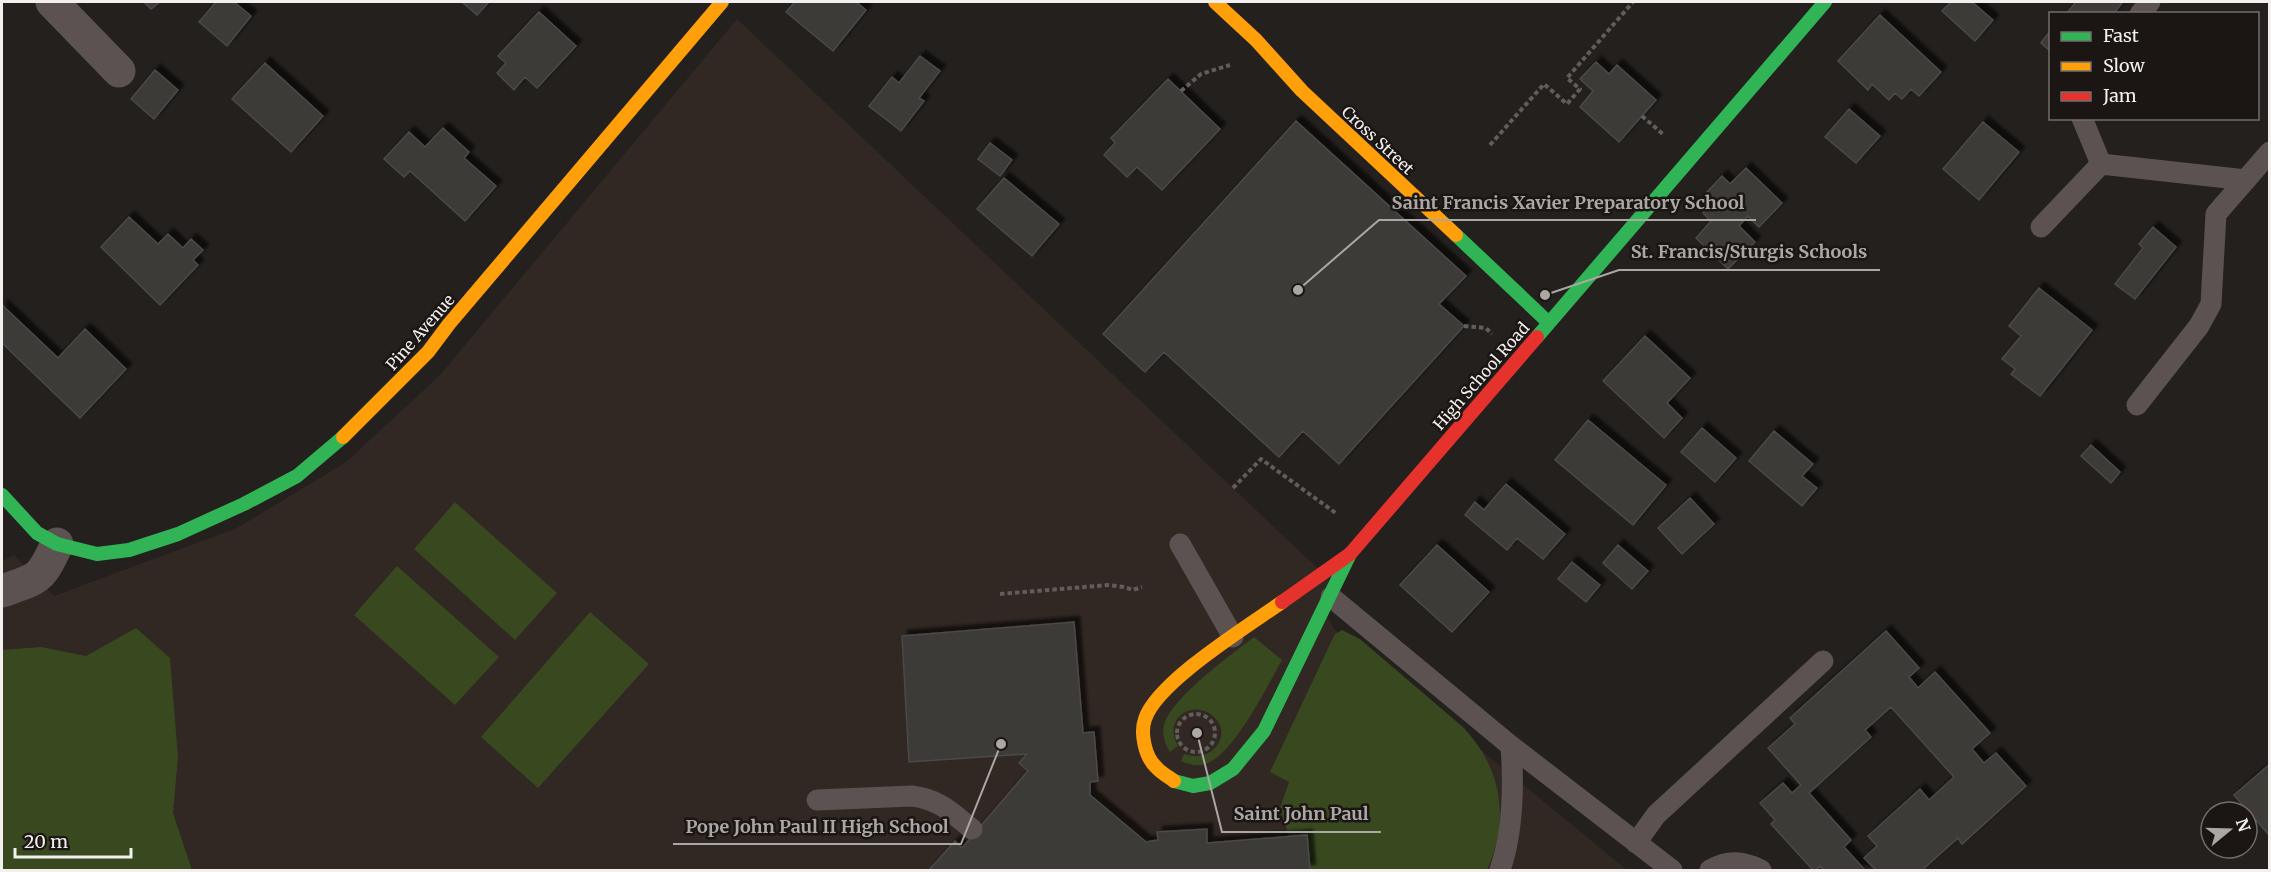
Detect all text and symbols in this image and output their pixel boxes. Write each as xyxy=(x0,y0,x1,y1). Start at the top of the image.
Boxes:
legend xyxy=(2049,12,2259,120)
text: Fast xyxy=(2103,24,2139,47)
text: Slow xyxy=(2103,54,2146,77)
text: Jam xyxy=(2102,84,2137,107)
street label: Cross Street xyxy=(1338,101,1419,179)
callout: Saint Francis Xavier Preparatory School xyxy=(1379,184,1756,220)
text: Saint Francis Xavier Preparatory School xyxy=(1392,191,1745,214)
callout: St. Francis/Sturgis Schools xyxy=(1619,234,1880,270)
text: St. Francis/Sturgis Schools xyxy=(1631,240,1867,263)
street label: Pine Avenue xyxy=(382,290,458,374)
street label: High School Road xyxy=(1429,318,1533,434)
callout: Saint John Paul xyxy=(1222,796,1381,832)
north arrow xyxy=(2199,800,2259,860)
text: Saint John Paul xyxy=(1233,802,1369,825)
callout: Pope John Paul II High School xyxy=(673,808,961,844)
text: Pope John Paul II High School xyxy=(685,815,949,838)
text: N xyxy=(2232,816,2255,835)
scale bar xyxy=(15,821,130,859)
text: 20 m xyxy=(24,830,68,853)

